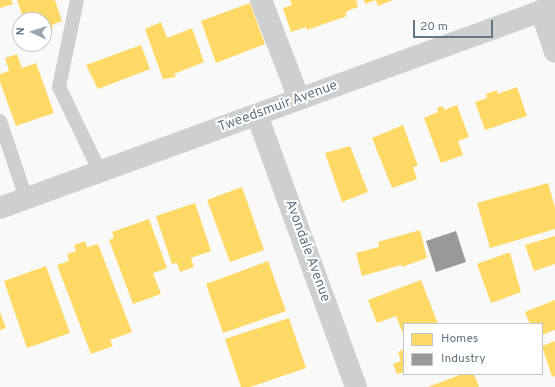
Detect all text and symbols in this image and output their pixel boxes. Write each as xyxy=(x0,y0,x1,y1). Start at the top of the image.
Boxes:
north arrow xyxy=(12,12,52,52)
scale bar xyxy=(415,12,495,38)
text: 20 m xyxy=(420,19,448,35)
text: N xyxy=(14,27,28,36)
street label: Tweedsmuir Avenue xyxy=(216,78,340,136)
street label: Avondale Avenue xyxy=(281,197,333,305)
legend xyxy=(403,323,543,375)
text: Homes xyxy=(441,331,478,347)
text: Industry xyxy=(441,351,486,367)

